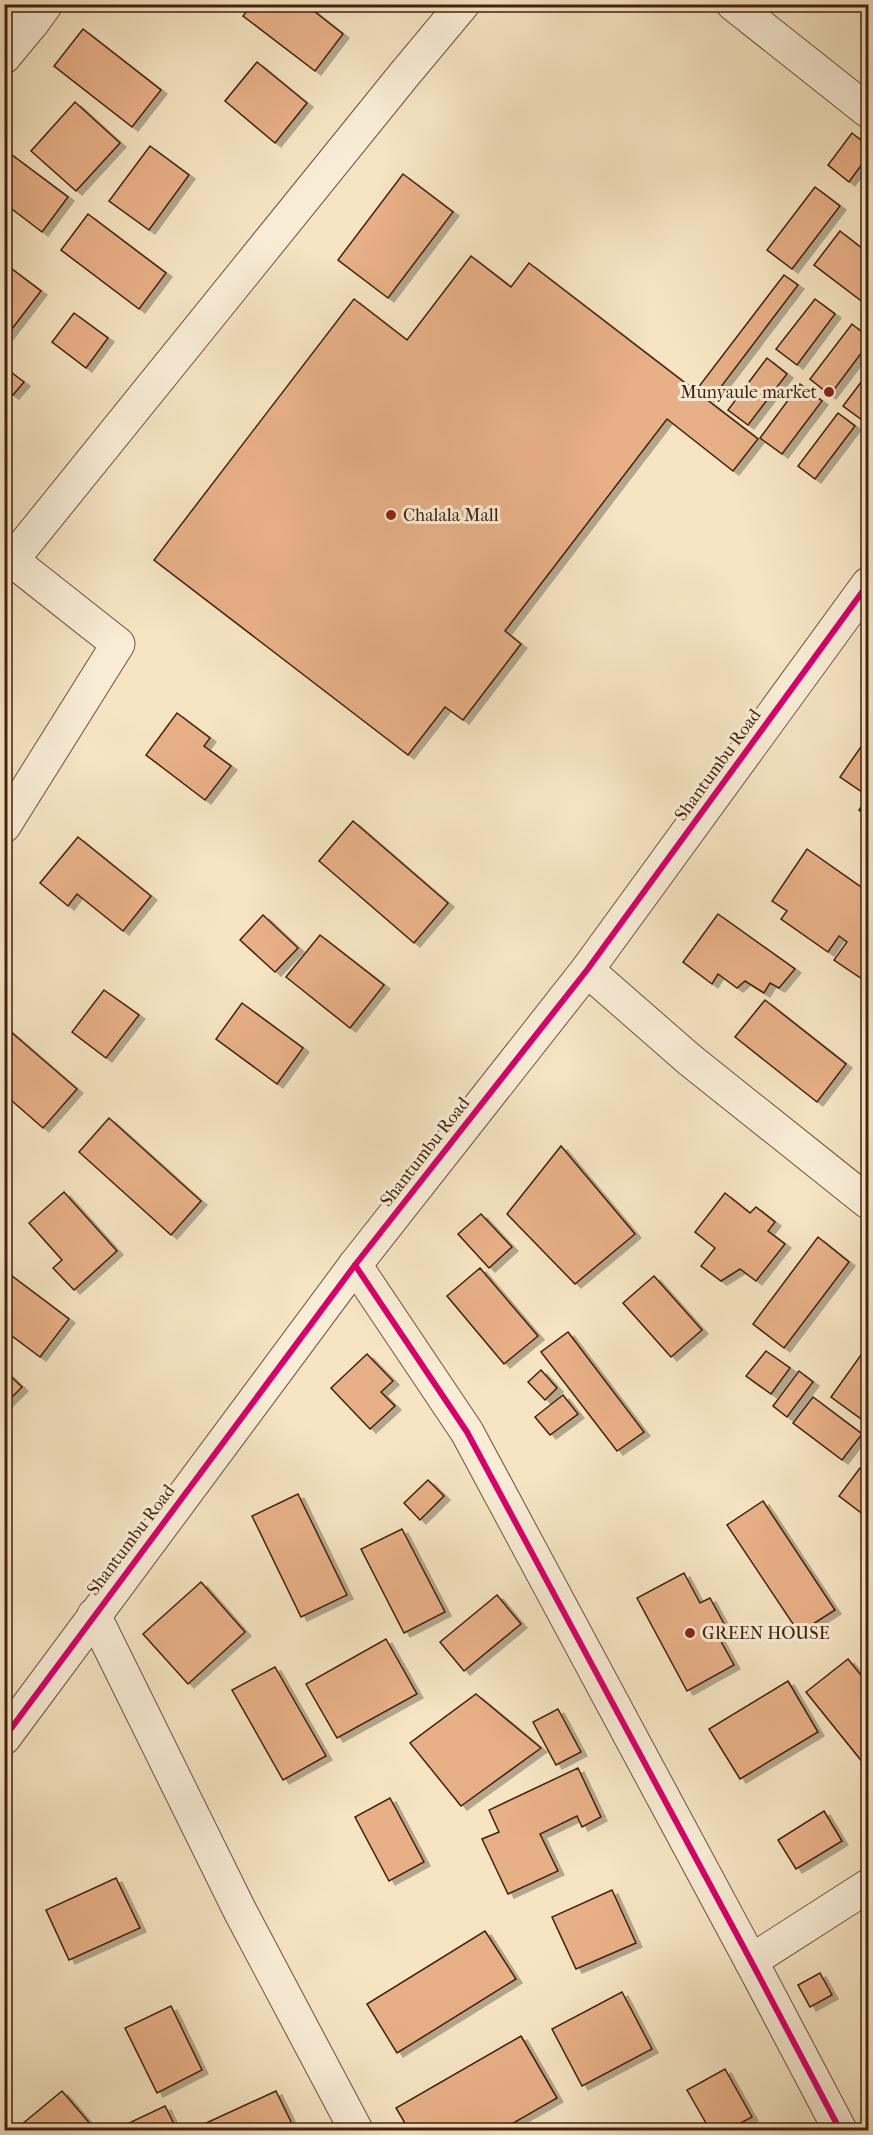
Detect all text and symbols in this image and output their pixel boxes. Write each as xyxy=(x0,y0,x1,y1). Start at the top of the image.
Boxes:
place label: Munyaule market xyxy=(680,382,818,403)
marker: Munyaule market xyxy=(822,385,836,399)
place label: Chalala Mall xyxy=(403,505,499,526)
marker: Chalala Mall xyxy=(384,508,398,522)
street label: Shantumbu Road xyxy=(670,705,766,825)
street label: Shantumbu Road xyxy=(376,1093,474,1211)
street label: Shantumbu Road xyxy=(83,1480,180,1599)
place label: GREEN HOUSE xyxy=(702,1623,830,1644)
marker: GREEN HOUSE xyxy=(683,1626,697,1640)

